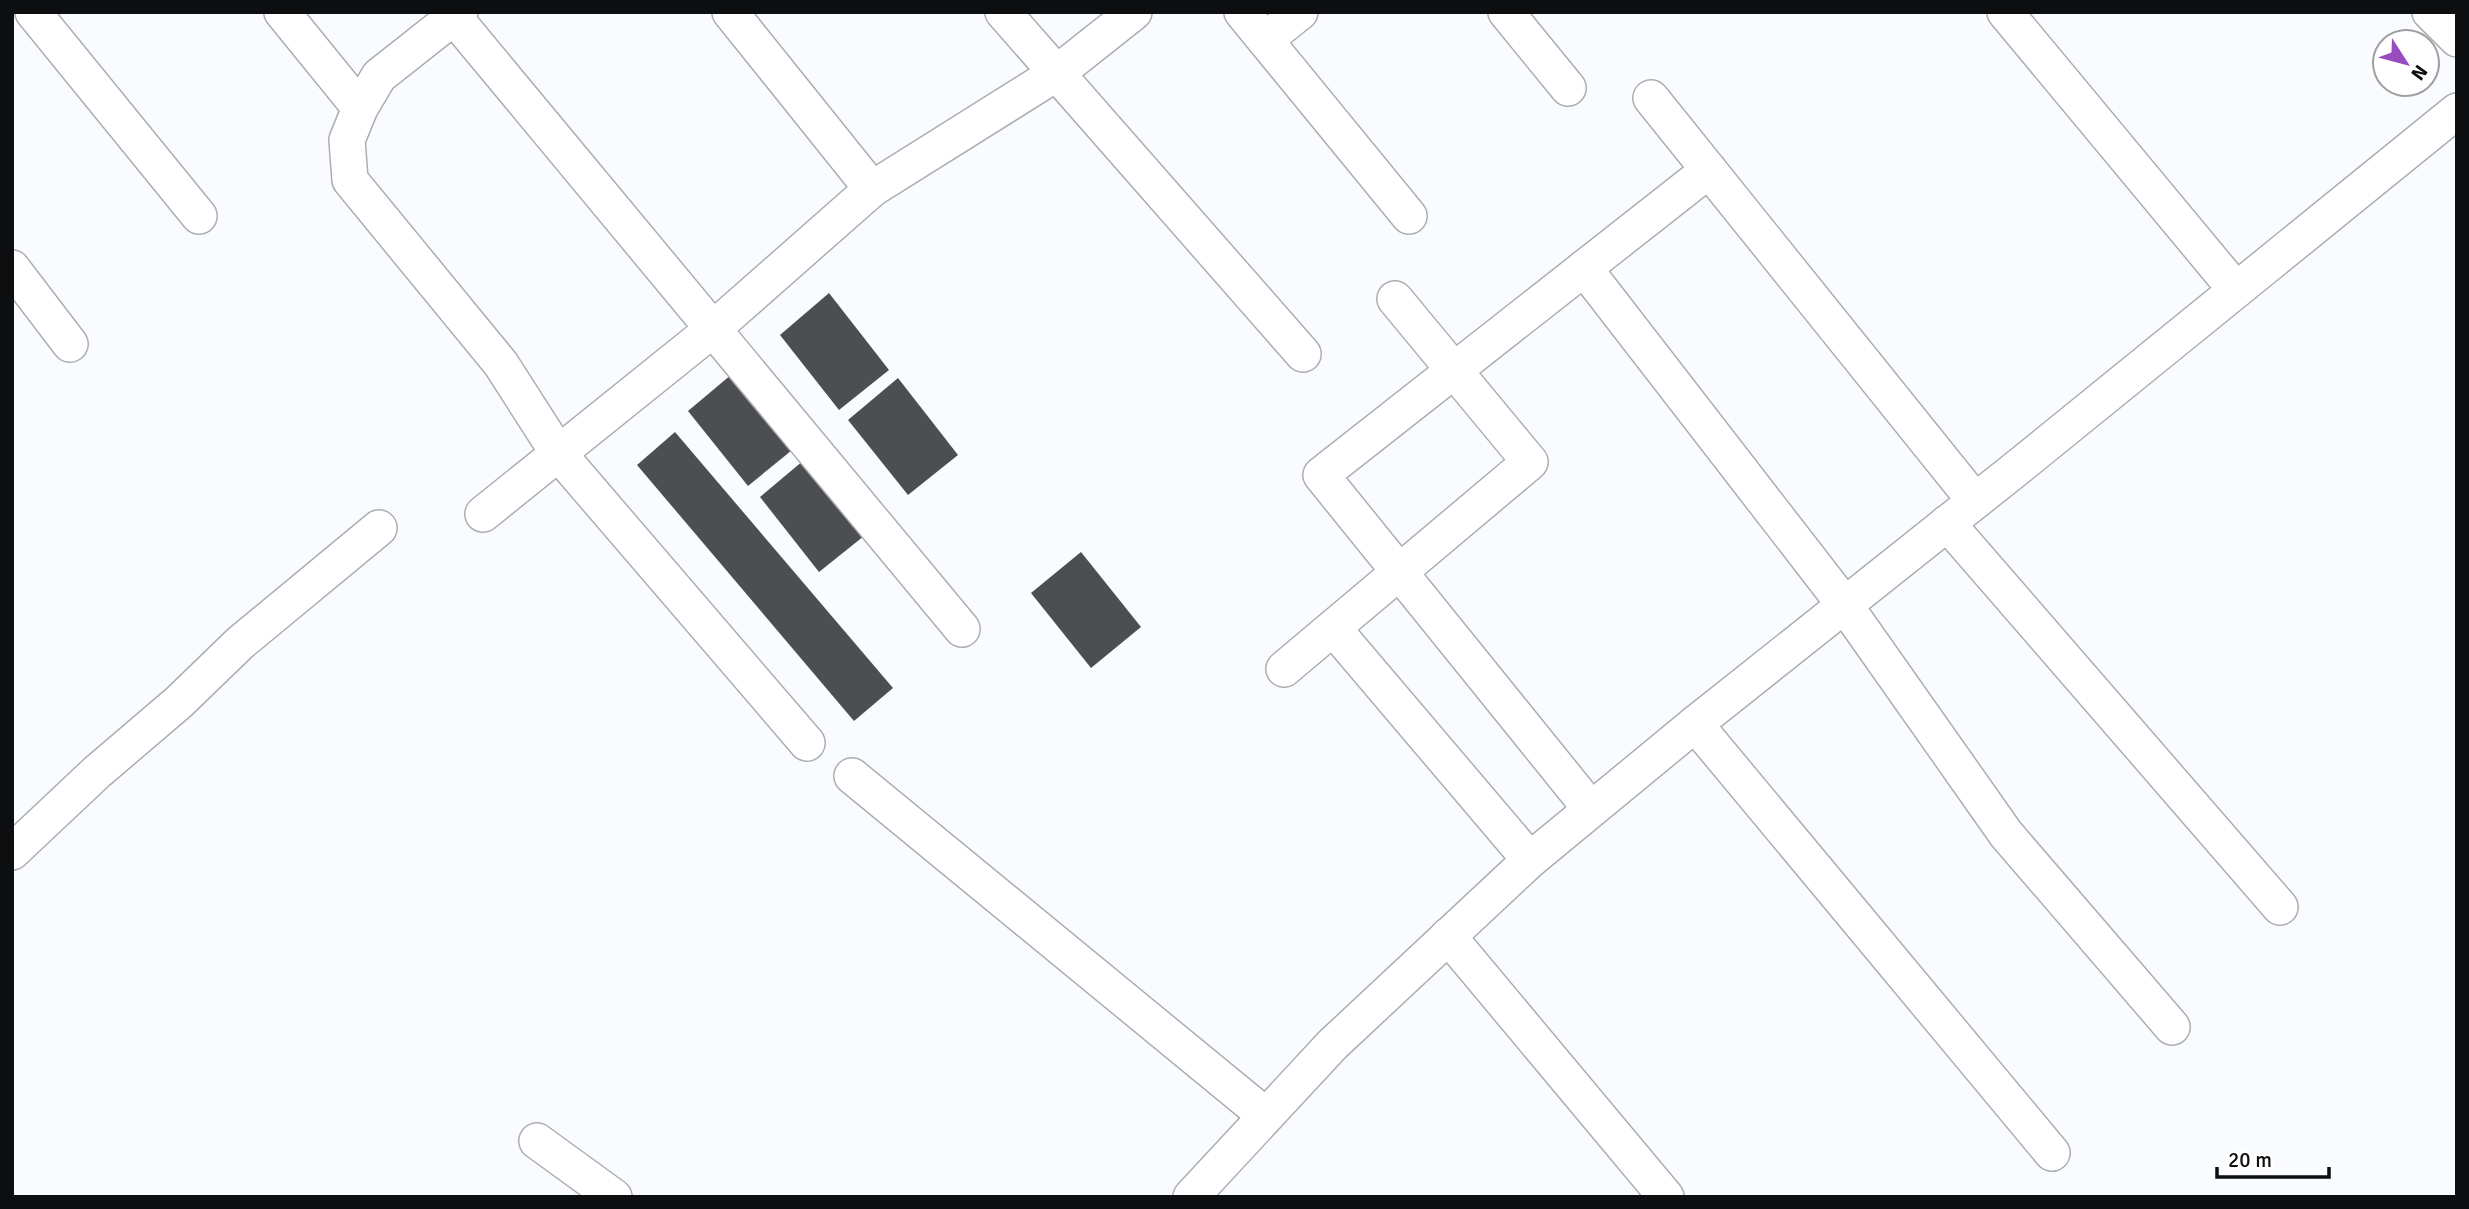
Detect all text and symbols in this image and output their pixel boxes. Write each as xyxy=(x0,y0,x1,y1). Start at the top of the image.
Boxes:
north arrow xyxy=(2371,28,2441,98)
text: N xyxy=(2405,60,2433,85)
scale bar xyxy=(2217,1136,2329,1180)
text: 20 m xyxy=(2228,1147,2272,1173)

